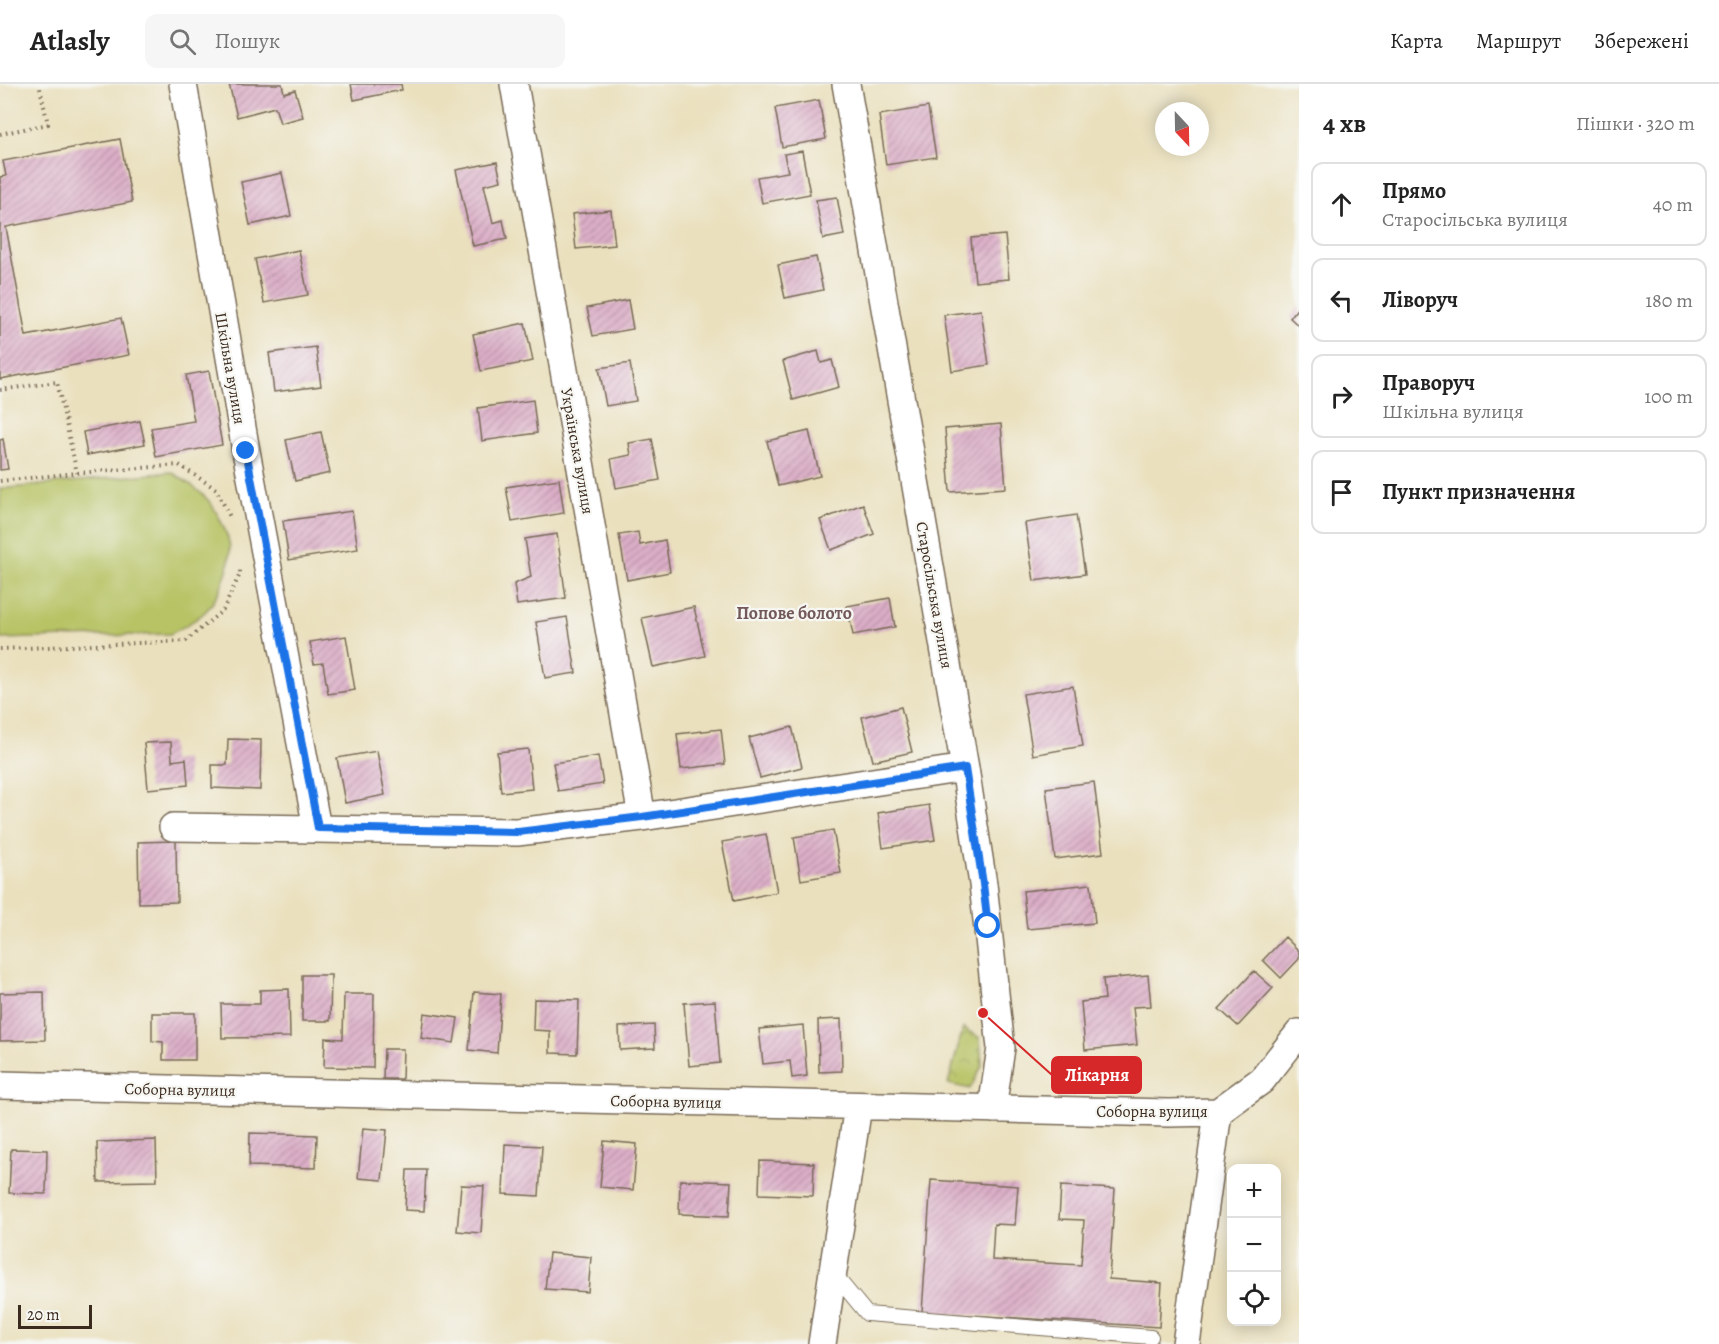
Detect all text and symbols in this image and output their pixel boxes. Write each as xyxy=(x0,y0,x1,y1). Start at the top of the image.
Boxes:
search box xyxy=(145,14,565,68)
text: Atlasly xyxy=(30,22,109,60)
icon: search xyxy=(166,25,199,58)
text: Пошук xyxy=(214,26,280,56)
text: Карта xyxy=(1390,27,1443,55)
text: Маршрут xyxy=(1476,27,1561,55)
text: Збережені xyxy=(1594,27,1689,55)
north arrow xyxy=(1155,102,1209,156)
text: 4 хв xyxy=(1323,106,1366,141)
text: Пішки · 320 m xyxy=(1576,110,1695,137)
text: Прямо xyxy=(1382,176,1446,206)
icon: ahead xyxy=(1325,188,1358,221)
text: 40 m xyxy=(1653,191,1693,218)
text: Старосільська вулиця xyxy=(1382,206,1568,233)
icon: left xyxy=(1325,284,1358,317)
text: Ліворуч xyxy=(1382,285,1458,315)
text: 180 m xyxy=(1645,287,1693,314)
street label: Шкільна вулиця xyxy=(209,310,251,426)
text: Праворуч xyxy=(1382,368,1475,398)
icon: right xyxy=(1325,380,1358,413)
text: 100 m xyxy=(1644,383,1693,410)
street label: Українська вулиця xyxy=(555,386,599,516)
text: Шкільна вулиця xyxy=(1382,398,1524,425)
route end xyxy=(232,437,258,463)
icon: arrive xyxy=(1325,476,1358,509)
text: Пункт призначення xyxy=(1382,477,1575,507)
street label: Старосільська вулиця xyxy=(910,520,958,671)
district label: Попове болото xyxy=(736,601,852,625)
route start xyxy=(974,912,1000,938)
callout: Лікарня xyxy=(1052,1057,1141,1093)
text: Лікарня xyxy=(1065,1063,1129,1087)
street label: Соборна вулиця xyxy=(124,1078,236,1102)
street label: Соборна вулиця xyxy=(610,1090,722,1114)
street label: Соборна вулиця xyxy=(1096,1101,1208,1123)
map controls xyxy=(1227,1164,1281,1326)
button: + xyxy=(1227,1164,1281,1218)
button: − xyxy=(1227,1218,1281,1272)
button: locate xyxy=(1227,1272,1281,1326)
scale bar xyxy=(18,1302,92,1330)
text: 20 m xyxy=(27,1304,60,1326)

